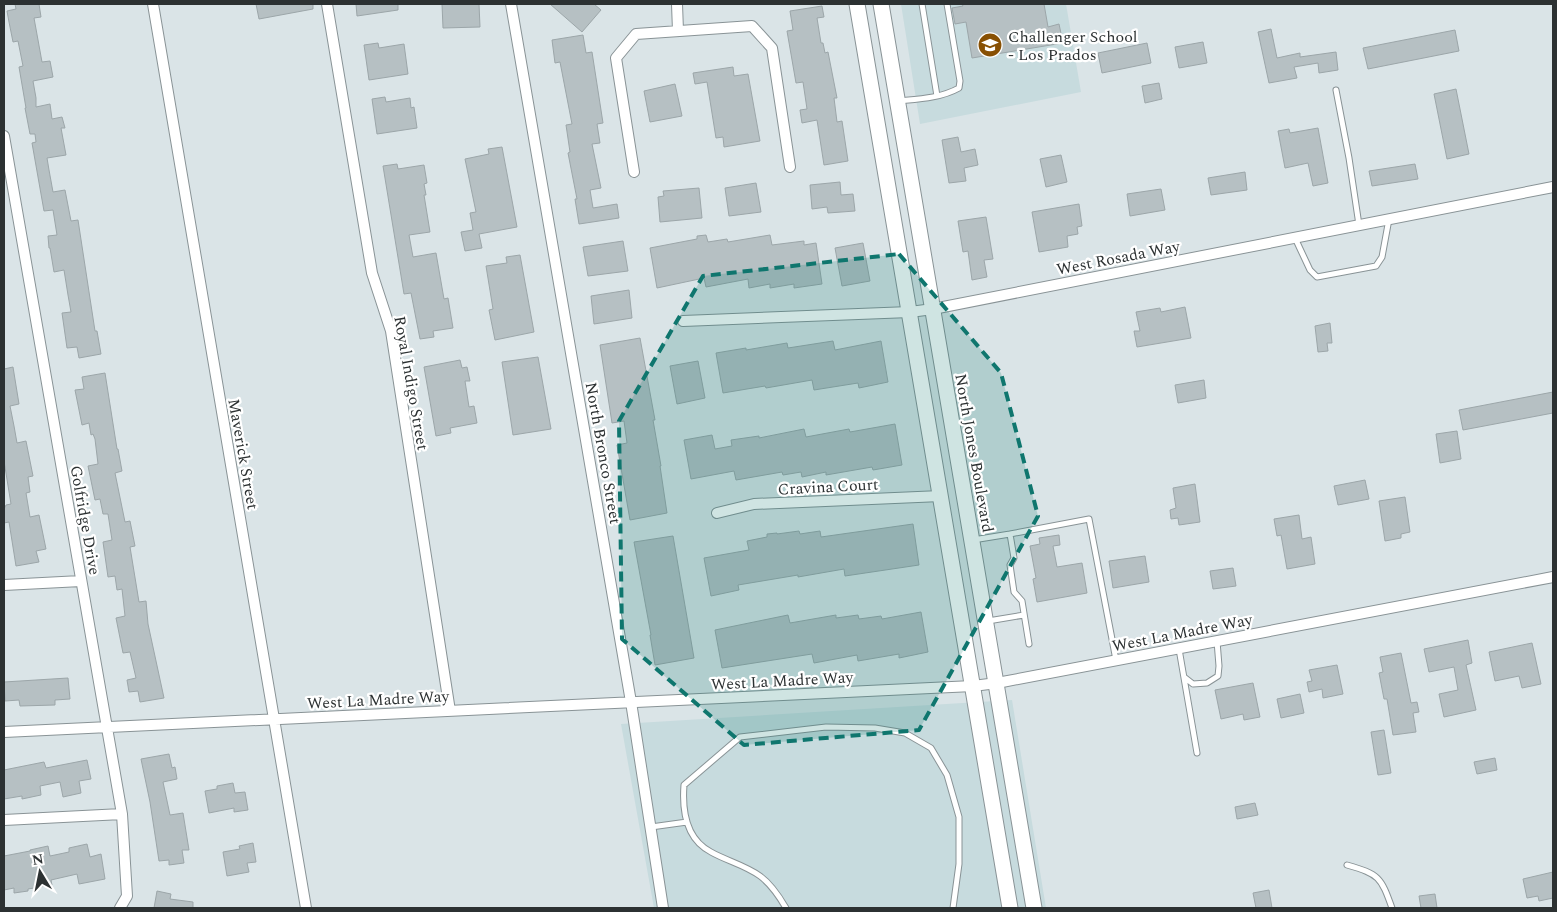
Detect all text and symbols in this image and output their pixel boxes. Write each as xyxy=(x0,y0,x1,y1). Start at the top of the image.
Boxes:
place label: Challenger School - Los Prados xyxy=(1008,25,1138,67)
school or university icon: Challenger School - Los Prados xyxy=(977,32,1003,58)
street label: West Rosada Way xyxy=(1055,234,1183,282)
street label: Royal Indigo Street xyxy=(387,314,435,453)
street label: North Jones Boulevard xyxy=(948,372,1000,535)
street label: North Bronco Street xyxy=(579,380,627,526)
street label: Maverick Street xyxy=(221,397,265,512)
street label: Golfridge Drive xyxy=(64,463,106,577)
street label: Cravina Court xyxy=(777,472,879,502)
street label: West La Madre Way xyxy=(1110,607,1256,658)
street label: West La Madre Way xyxy=(710,665,855,697)
street label: West La Madre Way xyxy=(306,684,451,716)
north arrow xyxy=(15,847,65,897)
text: N xyxy=(30,848,45,871)

